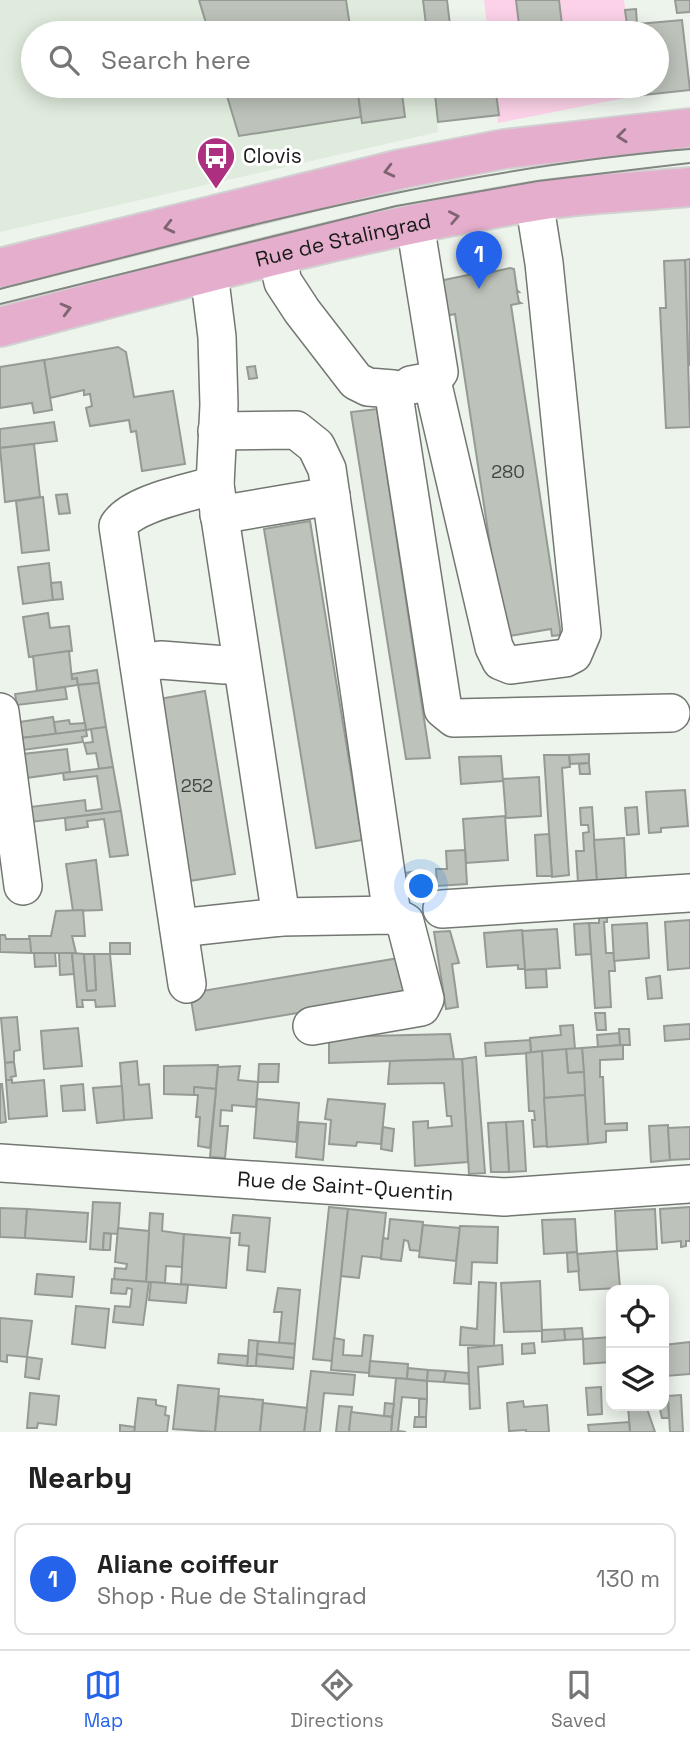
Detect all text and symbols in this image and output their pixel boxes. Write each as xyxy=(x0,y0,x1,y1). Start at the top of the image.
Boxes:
search box xyxy=(21,21,669,98)
icon: search xyxy=(45,41,83,79)
text: Search here xyxy=(101,43,251,77)
one-way arrow xyxy=(616,128,628,143)
bus stop icon: Clovis xyxy=(195,135,237,190)
place label: Clovis xyxy=(243,142,302,169)
one-way arrow xyxy=(383,163,395,177)
street label: Rue de Stalingrad xyxy=(252,207,433,273)
one-way arrow xyxy=(448,210,460,225)
one-way arrow xyxy=(163,219,175,233)
pin: 1 xyxy=(456,231,502,289)
one-way arrow xyxy=(60,303,72,317)
house number: 280 xyxy=(491,460,525,483)
house number: 252 xyxy=(181,774,213,797)
your location xyxy=(404,869,438,903)
street label: Rue de Saint-Quentin xyxy=(236,1165,454,1207)
map controls xyxy=(606,1285,669,1411)
button: locate xyxy=(606,1285,669,1348)
button: layers xyxy=(606,1348,669,1411)
text: Nearby xyxy=(28,1458,132,1497)
text: Aliane coiffeur xyxy=(97,1547,279,1581)
text: 1 xyxy=(48,1564,58,1594)
text: 130 m xyxy=(596,1564,660,1594)
text: Shop · Rue de Stalingrad xyxy=(97,1581,367,1611)
tab: Map xyxy=(84,1666,123,1733)
tab: Directions xyxy=(291,1666,384,1733)
tab: Saved xyxy=(551,1666,606,1733)

